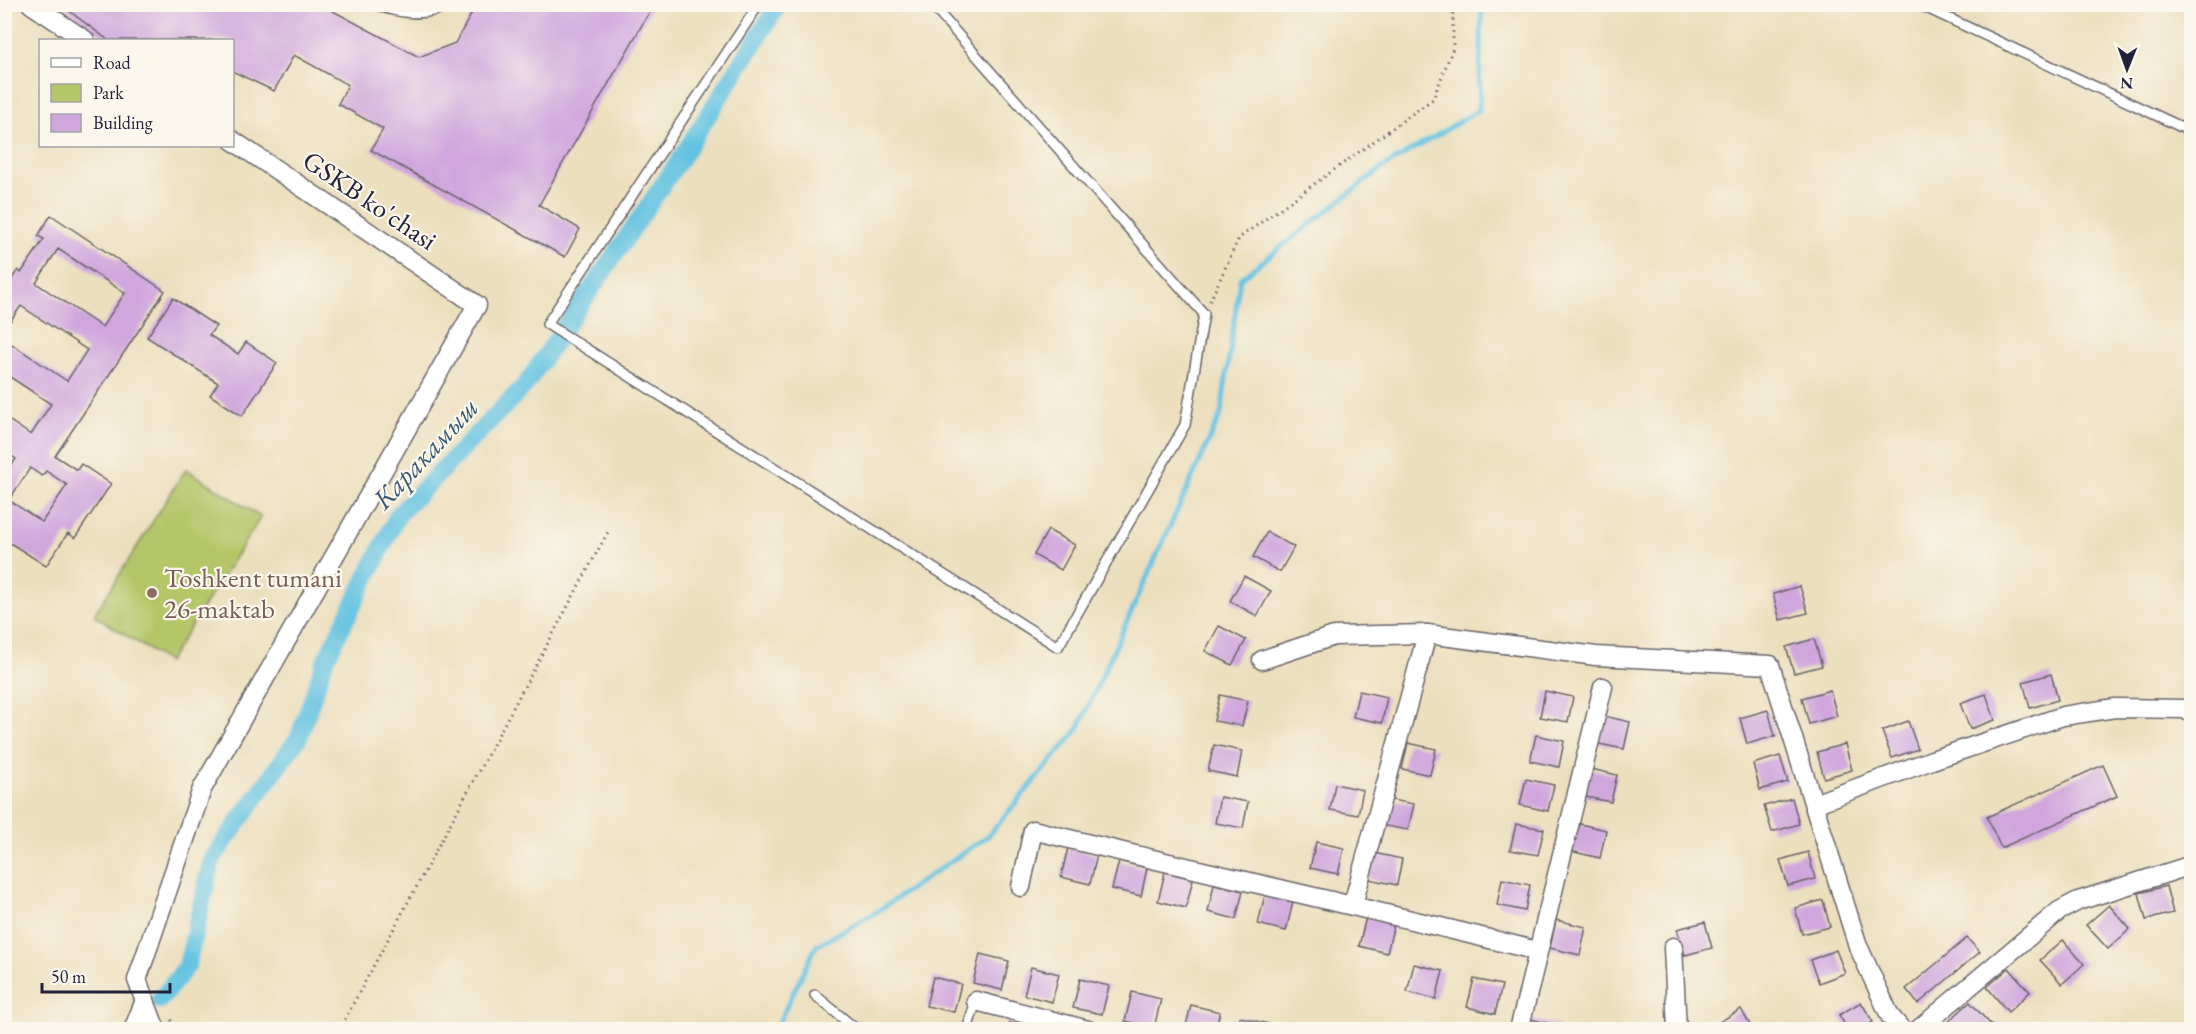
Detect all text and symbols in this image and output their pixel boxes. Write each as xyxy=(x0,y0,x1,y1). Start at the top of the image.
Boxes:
legend xyxy=(39,39,234,147)
north arrow xyxy=(2097,39,2157,99)
text: Road xyxy=(93,51,132,74)
text: N xyxy=(2120,73,2133,94)
text: Park xyxy=(93,81,124,104)
text: Building xyxy=(93,111,153,134)
street label: GSKB ko'chasi xyxy=(296,142,444,258)
water label: Каракамыш xyxy=(363,390,486,517)
place label: Toshkent tumani 26-maktab xyxy=(164,560,342,626)
marker: Toshkent tumani 26-maktab xyxy=(145,586,159,600)
scale bar xyxy=(42,956,170,994)
text: 50 m xyxy=(51,965,86,988)

